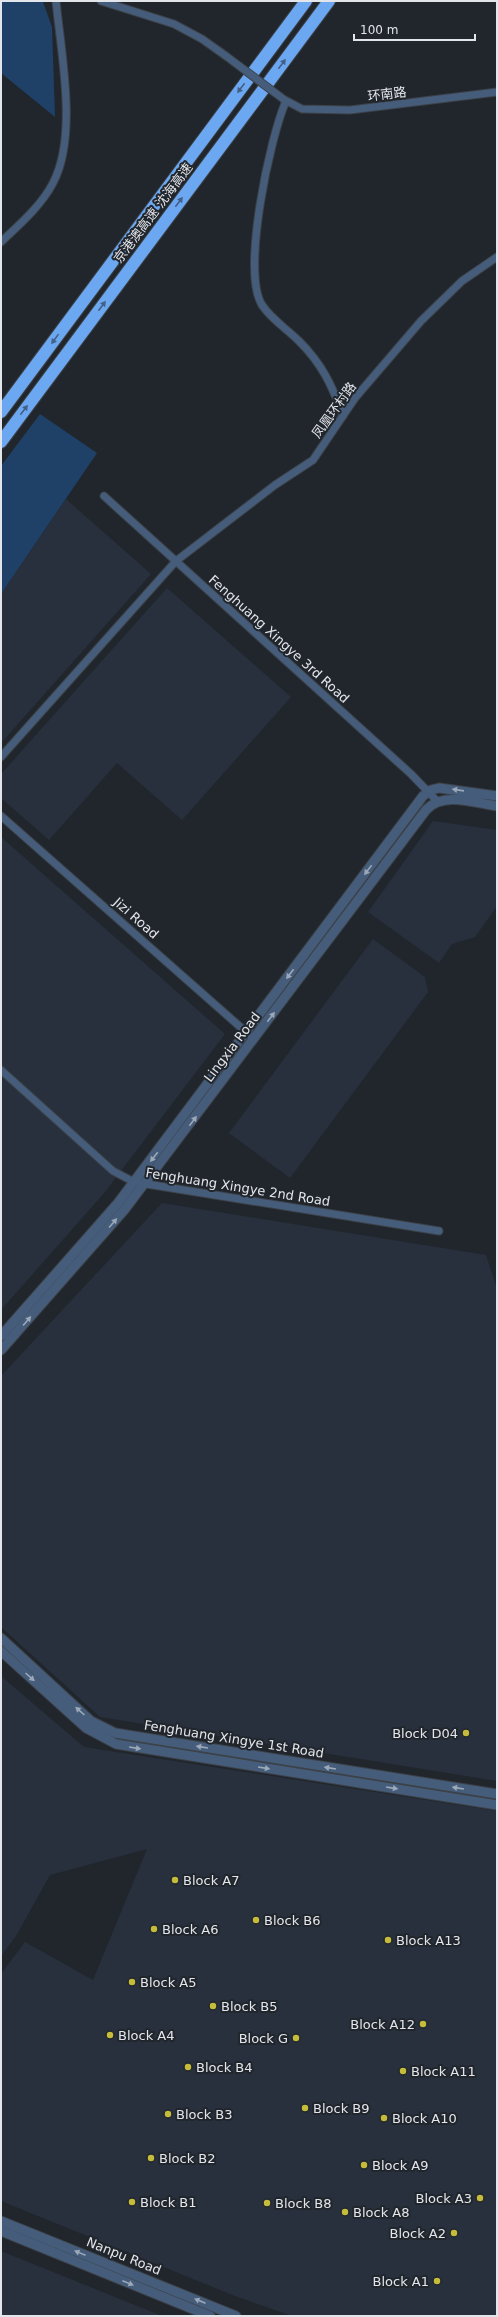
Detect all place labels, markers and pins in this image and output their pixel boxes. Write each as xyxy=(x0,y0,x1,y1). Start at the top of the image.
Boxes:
place label: Block D04 xyxy=(392,1726,458,1741)
marker: Block D04 xyxy=(461,1728,471,1738)
place label: Block A7 xyxy=(183,1873,239,1888)
marker: Block A7 xyxy=(170,1875,180,1885)
place label: Block B6 xyxy=(264,1913,320,1928)
marker: Block B6 xyxy=(251,1915,261,1925)
place label: Block A6 xyxy=(162,1922,218,1937)
marker: Block A6 xyxy=(149,1924,159,1934)
place label: Block A13 xyxy=(396,1933,461,1948)
marker: Block A13 xyxy=(383,1935,393,1945)
place label: Block A5 xyxy=(140,1975,196,1990)
marker: Block A5 xyxy=(127,1977,137,1987)
place label: Block B5 xyxy=(221,1999,277,2014)
marker: Block B5 xyxy=(208,2001,218,2011)
place label: Block A12 xyxy=(350,2017,415,2032)
marker: Block A12 xyxy=(418,2019,428,2029)
place label: Block A4 xyxy=(118,2028,174,2043)
marker: Block A4 xyxy=(105,2030,115,2040)
place label: Block G xyxy=(239,2031,288,2046)
marker: Block G xyxy=(291,2033,301,2043)
place label: Block B4 xyxy=(196,2060,252,2075)
marker: Block B4 xyxy=(183,2062,193,2072)
place label: Block A11 xyxy=(411,2064,476,2079)
marker: Block A11 xyxy=(398,2066,408,2076)
place label: Block B9 xyxy=(313,2101,369,2116)
marker: Block B9 xyxy=(300,2103,310,2113)
place label: Block B3 xyxy=(176,2107,232,2122)
marker: Block B3 xyxy=(163,2109,173,2119)
place label: Block A10 xyxy=(392,2111,457,2126)
marker: Block A10 xyxy=(379,2113,389,2123)
place label: Block B2 xyxy=(159,2151,215,2166)
marker: Block B2 xyxy=(146,2153,156,2163)
place label: Block A9 xyxy=(372,2158,428,2173)
marker: Block A9 xyxy=(359,2160,369,2170)
place label: Block A3 xyxy=(416,2191,472,2206)
marker: Block A3 xyxy=(475,2193,485,2203)
place label: Block B1 xyxy=(140,2195,196,2210)
place label: Block B8 xyxy=(275,2196,331,2211)
marker: Block B1 xyxy=(127,2197,137,2207)
marker: Block B8 xyxy=(262,2198,272,2208)
place label: Block A8 xyxy=(353,2205,409,2220)
marker: Block A8 xyxy=(340,2207,350,2217)
place label: Block A2 xyxy=(390,2226,446,2241)
marker: Block A2 xyxy=(449,2228,459,2238)
place label: Block A1 xyxy=(373,2274,429,2289)
marker: Block A1 xyxy=(432,2276,442,2286)

